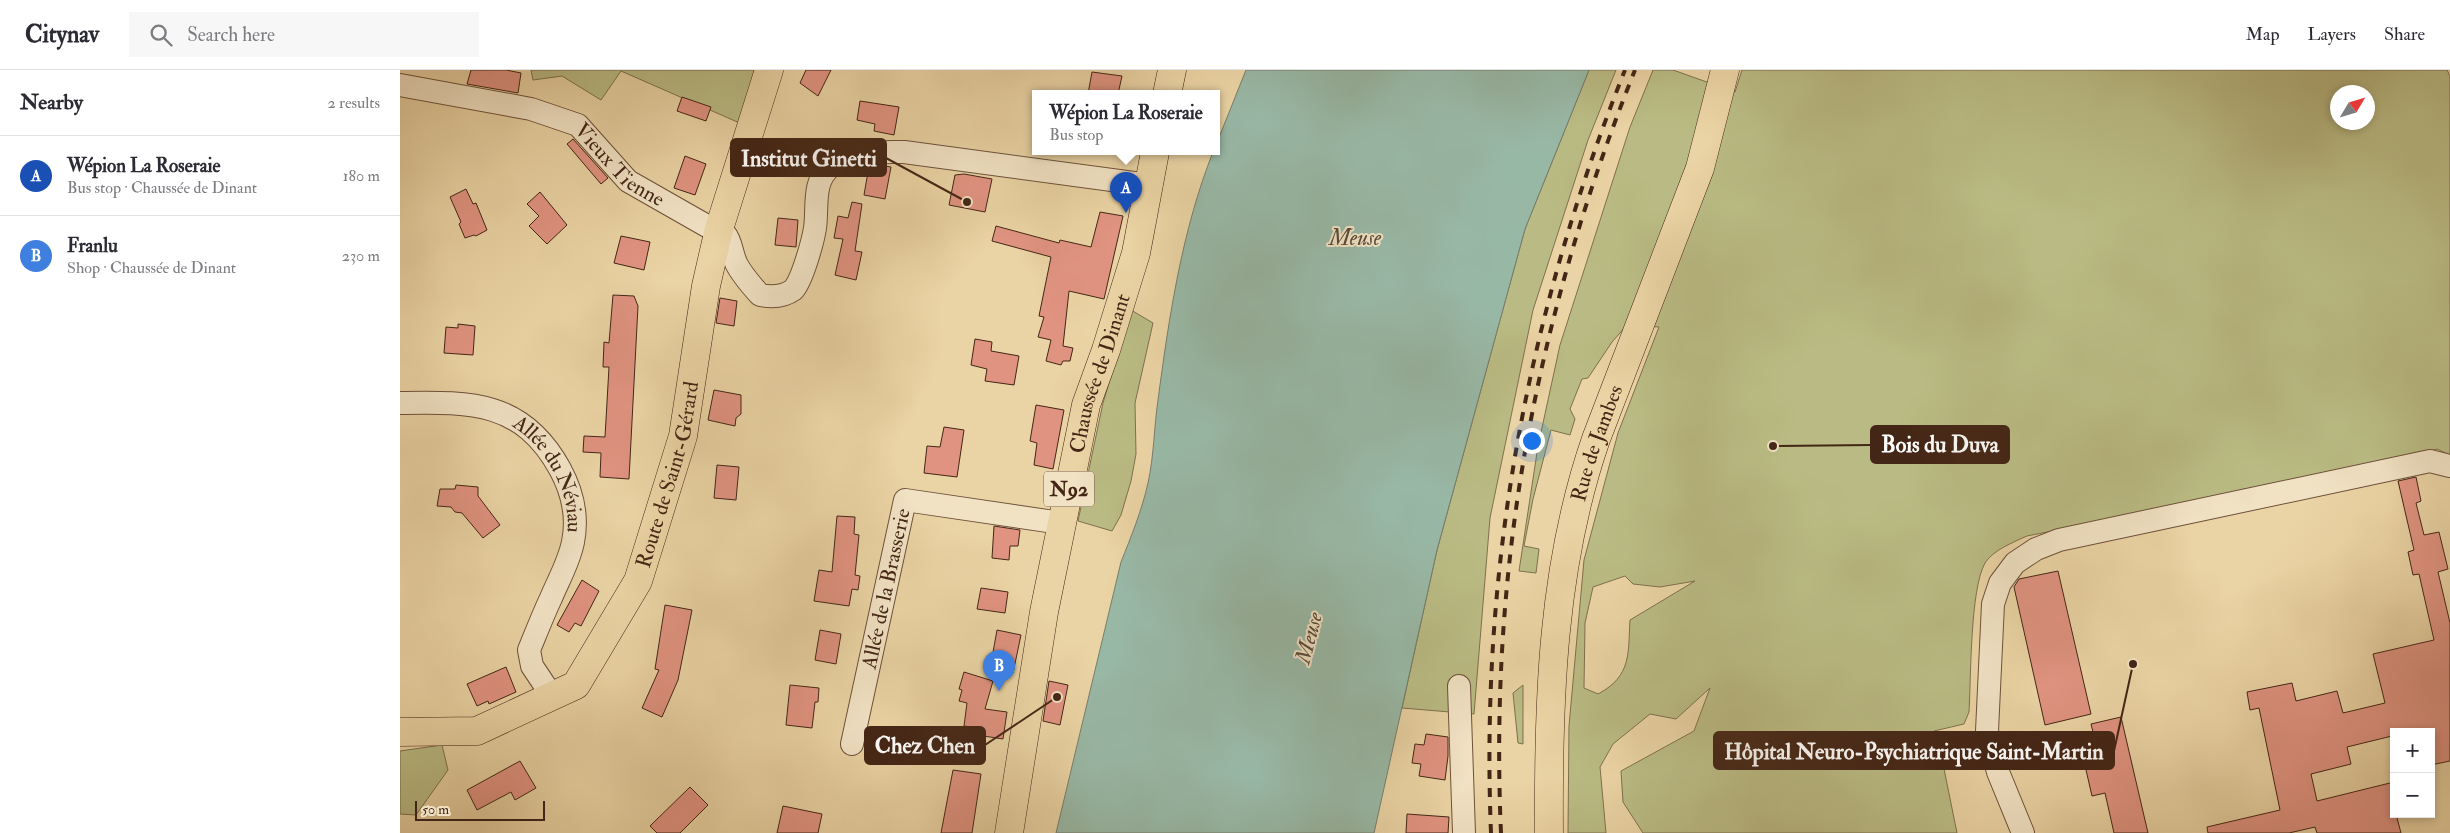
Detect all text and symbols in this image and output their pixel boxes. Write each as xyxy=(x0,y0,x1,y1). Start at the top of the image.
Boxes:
search box xyxy=(129,12,479,57)
text: Citynav xyxy=(25,19,99,50)
icon: search xyxy=(147,21,175,49)
text: Search here xyxy=(187,23,275,47)
text: Map xyxy=(2246,23,2280,46)
text: Layers xyxy=(2308,23,2356,46)
text: Share xyxy=(2384,23,2425,46)
north arrow xyxy=(2330,85,2375,130)
text: Nearby xyxy=(20,89,83,116)
popup xyxy=(1032,90,1220,155)
text: 2 results xyxy=(327,93,380,113)
text: Wépion La Roseraie xyxy=(1049,101,1203,125)
street label: Vieux Tienne xyxy=(569,117,670,213)
text: Bus stop xyxy=(1049,125,1103,145)
callout: Institut Ginetti xyxy=(731,139,886,176)
text: Institut Ginetti xyxy=(741,145,877,173)
text: Wépion La Roseraie xyxy=(67,154,220,178)
text: A xyxy=(31,166,41,186)
text: 180 m xyxy=(343,166,380,186)
pin: A xyxy=(1110,172,1142,213)
text: Bus stop · Chaussée de Dinant xyxy=(67,178,257,198)
water label: Meuse xyxy=(1327,224,1382,252)
text: Franlu xyxy=(67,234,118,258)
text: B xyxy=(31,246,41,266)
text: 230 m xyxy=(342,246,380,266)
text: Shop · Chaussée de Dinant xyxy=(67,258,236,278)
street label: Chaussée de Dinant xyxy=(1063,290,1136,455)
street label: Route de Saint-Gérard xyxy=(629,379,705,571)
street label: Rue de Jambes xyxy=(1565,381,1629,504)
street label: Allée du Néviau xyxy=(507,408,588,533)
callout: Bois du Duva xyxy=(1871,426,2009,463)
your location xyxy=(1519,428,1545,454)
text: Bois du Duva xyxy=(1881,431,2000,459)
road number: N92 xyxy=(1044,472,1094,506)
street label: Allée de la Brasserie xyxy=(855,506,916,672)
water label: Meuse xyxy=(1288,609,1329,669)
pin: B xyxy=(983,650,1015,691)
callout: Chez Chen xyxy=(865,727,985,764)
map controls xyxy=(2390,728,2435,818)
button: + xyxy=(2390,728,2435,773)
text: Chez Chen xyxy=(875,732,976,760)
callout: Hôpital Neuro-Psychiatrique Saint-Martin xyxy=(1714,732,2114,769)
text: Hôpital Neuro-Psychiatrique Saint-Martin xyxy=(1724,738,2104,767)
button: − xyxy=(2390,773,2435,818)
scale bar xyxy=(415,798,545,821)
text: 50 m xyxy=(422,801,449,818)

